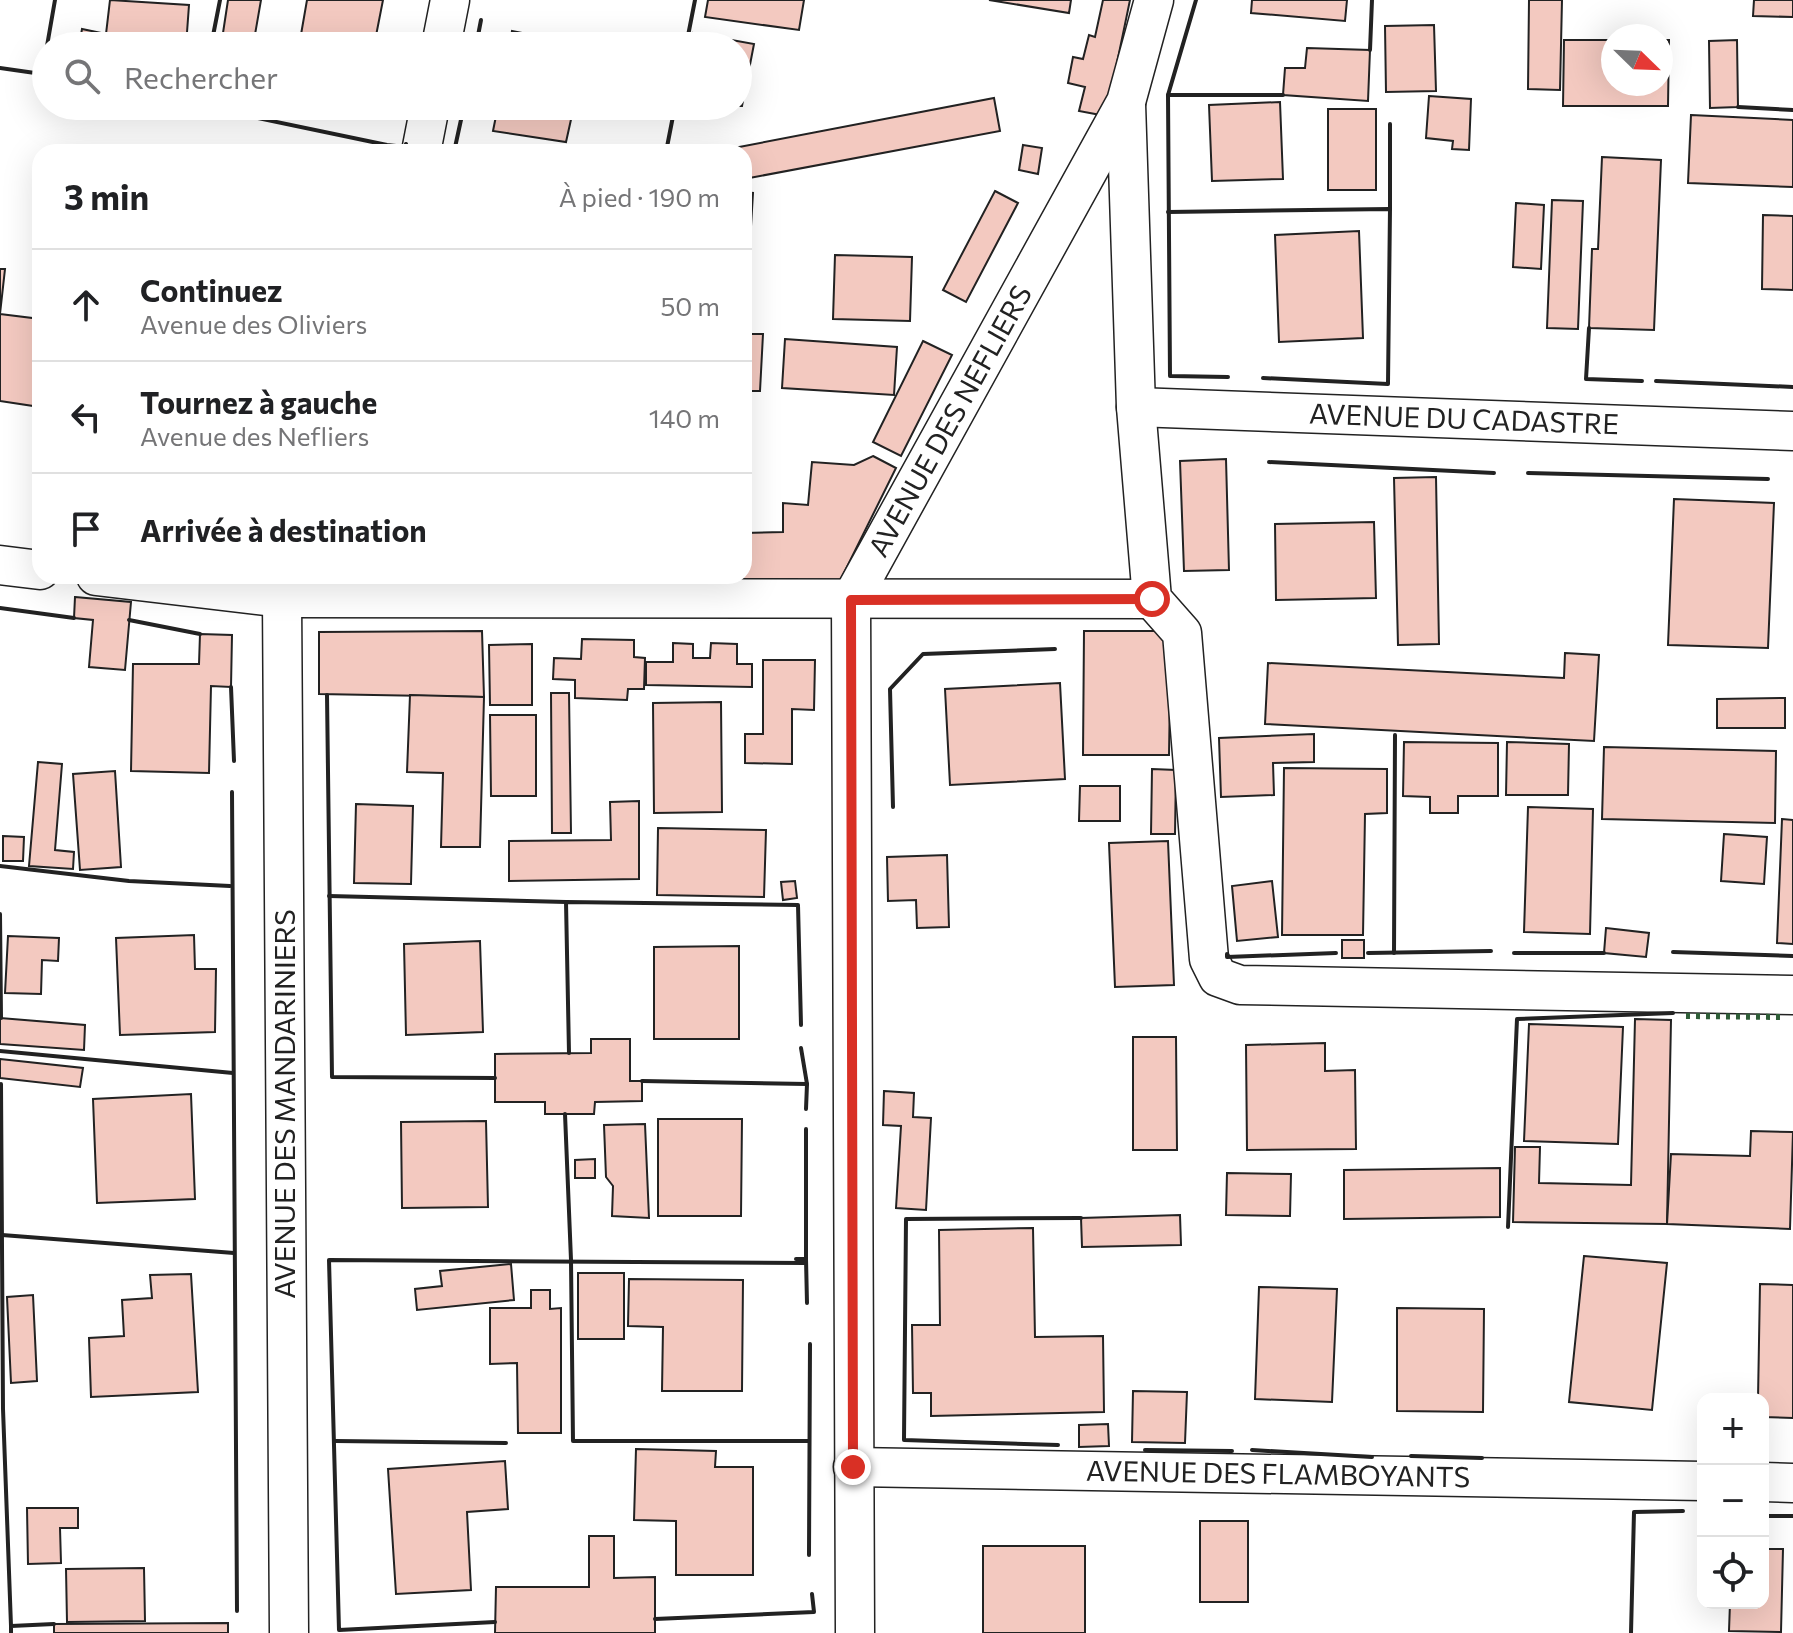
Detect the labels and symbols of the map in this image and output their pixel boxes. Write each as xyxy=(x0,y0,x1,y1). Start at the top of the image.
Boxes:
north arrow xyxy=(1601,24,1673,96)
street label: AVENUE DES NEFLIERS xyxy=(860,279,1038,562)
street label: AVENUE DU CADASTRE xyxy=(1308,396,1620,440)
route start xyxy=(1134,581,1170,617)
street label: AVENUE DES MANDARINIERS xyxy=(267,909,301,1299)
route end xyxy=(835,1449,871,1485)
street label: AVENUE DES FLAMBOYANTS xyxy=(1086,1453,1470,1493)

